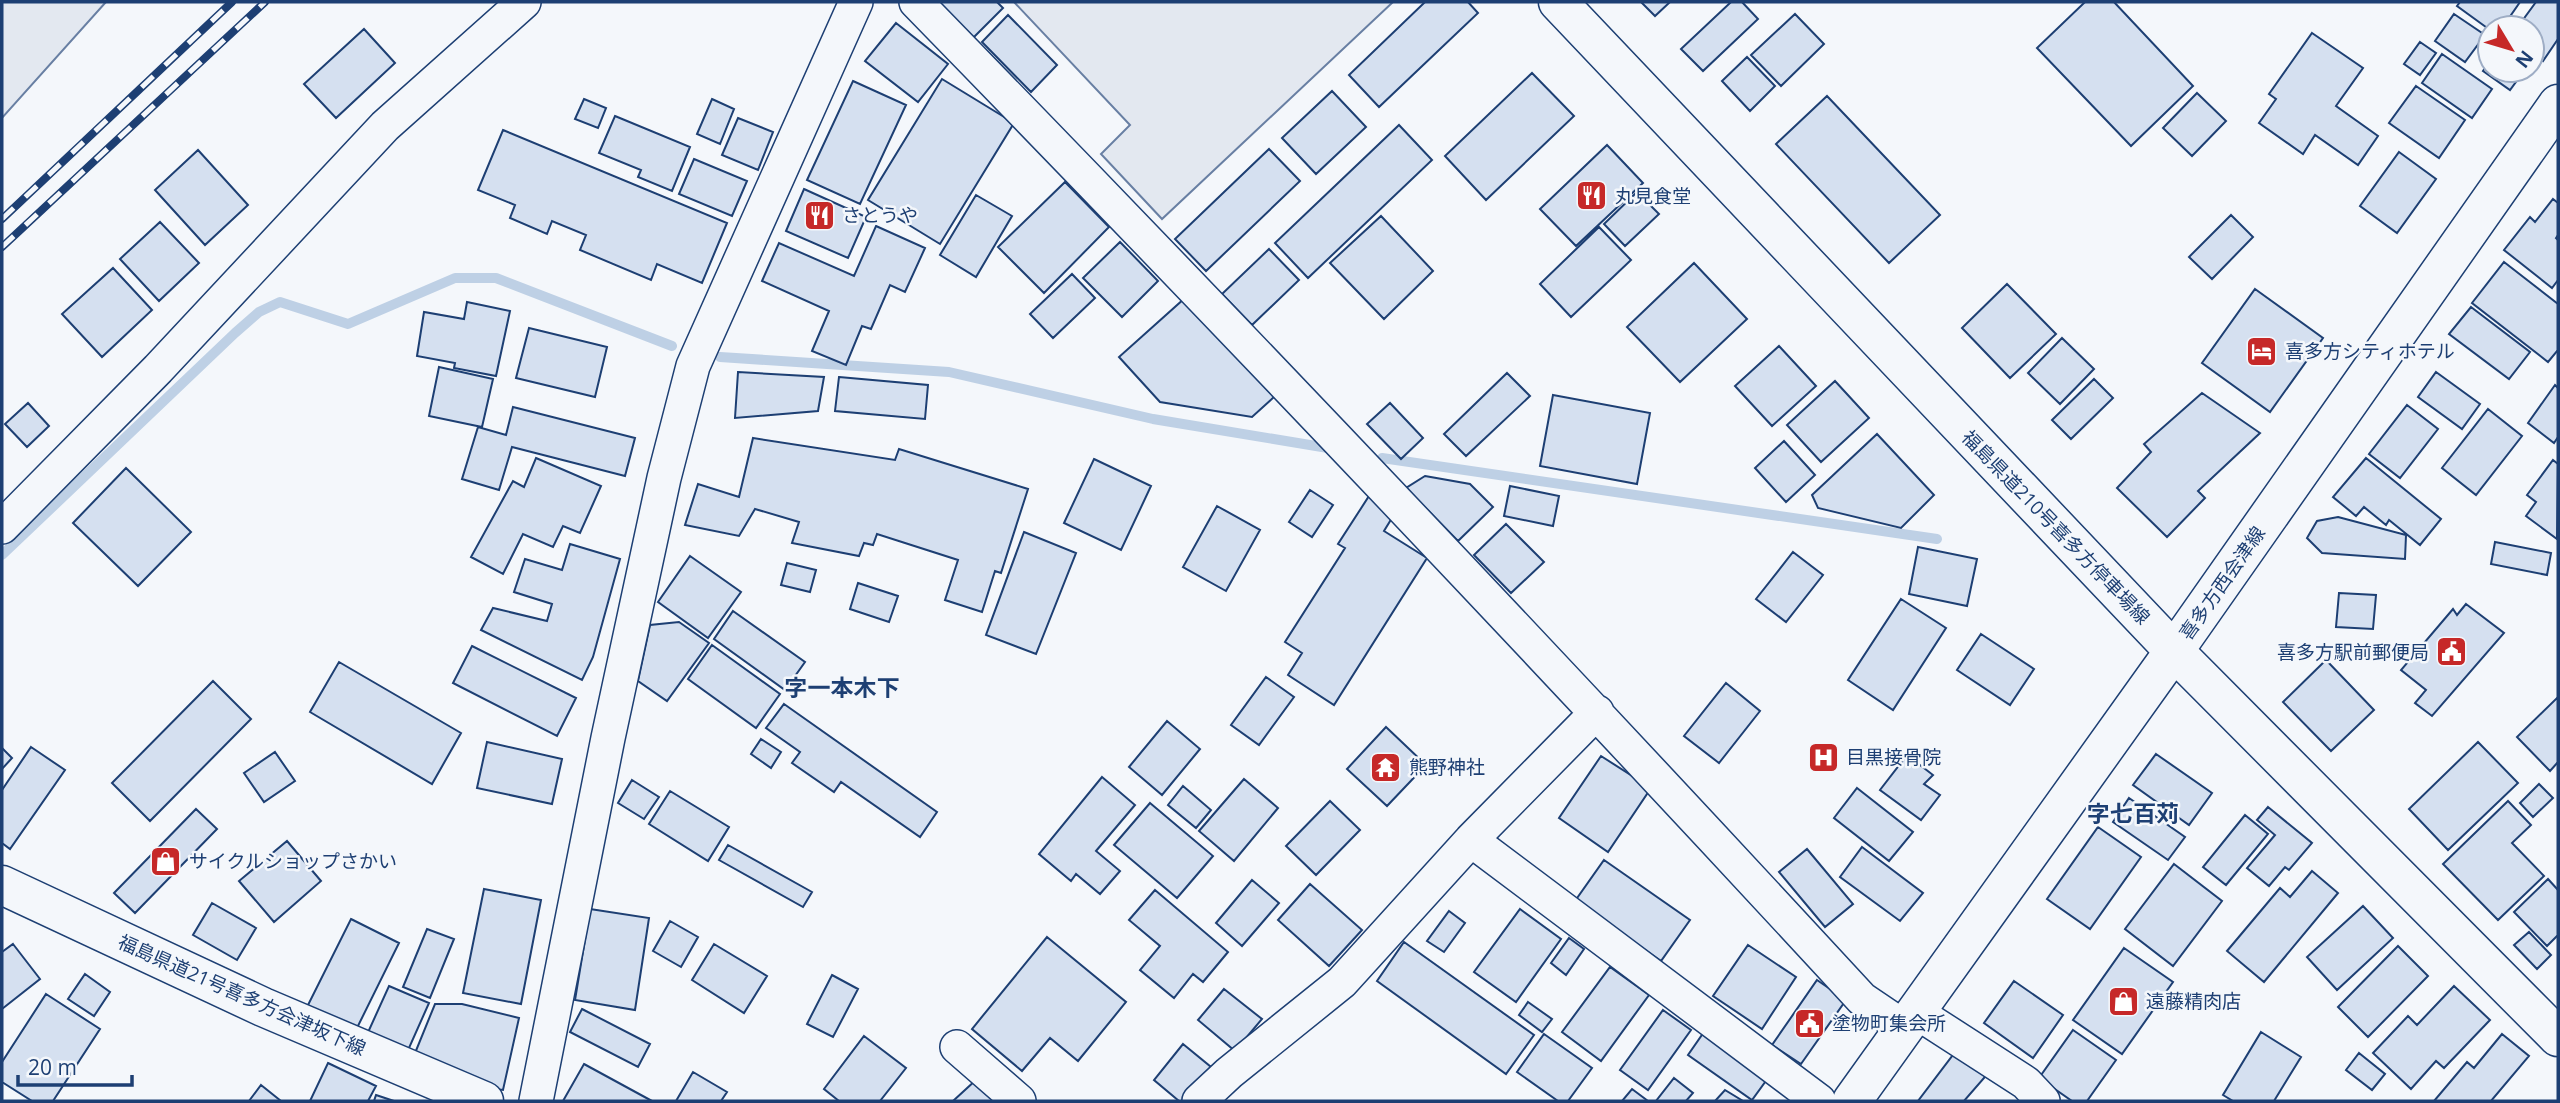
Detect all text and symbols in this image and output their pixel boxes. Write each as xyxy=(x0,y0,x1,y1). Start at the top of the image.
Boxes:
north arrow xyxy=(2476,14,2546,84)
text: N xyxy=(2509,45,2539,74)
restaurant icon: 丸見食堂 xyxy=(1575,179,1609,213)
place label: 丸見食堂 xyxy=(1615,183,1691,209)
restaurant icon: さとうや xyxy=(802,198,836,232)
place label: さとうや xyxy=(842,202,918,228)
hotel icon: 喜多方シティホテル xyxy=(2245,334,2279,368)
place label: 喜多方シティホテル xyxy=(2285,338,2455,364)
street label: 福島県道210号喜多方停車場線 xyxy=(1956,424,2156,630)
street label: 喜多方西会津線 xyxy=(2173,521,2271,645)
public building icon: 喜多方駅前郵便局 xyxy=(2435,635,2469,669)
place label: 喜多方駅前郵便局 xyxy=(2277,639,2429,665)
district label: 字一本木下 xyxy=(785,671,900,703)
hospital icon: 目黒接骨院 xyxy=(1806,740,1840,774)
place label: 目黒接骨院 xyxy=(1846,744,1941,770)
temple icon: 熊野神社 xyxy=(1369,750,1403,784)
place label: 熊野神社 xyxy=(1409,754,1485,780)
district label: 字七百苅 xyxy=(2087,797,2179,829)
shop icon: サイクルショップさかい xyxy=(149,844,183,878)
place label: サイクルショップさかい xyxy=(189,848,397,874)
street label: 福島県道21号喜多方会津坂下線 xyxy=(114,928,370,1062)
shop icon: 遠藤精肉店 xyxy=(2106,984,2140,1018)
place label: 遠藤精肉店 xyxy=(2146,988,2241,1014)
public building icon: 塗物町集会所 xyxy=(1792,1006,1826,1040)
place label: 塗物町集会所 xyxy=(1832,1010,1946,1036)
scale bar xyxy=(18,1044,131,1088)
text: 20 m xyxy=(28,1053,77,1081)

